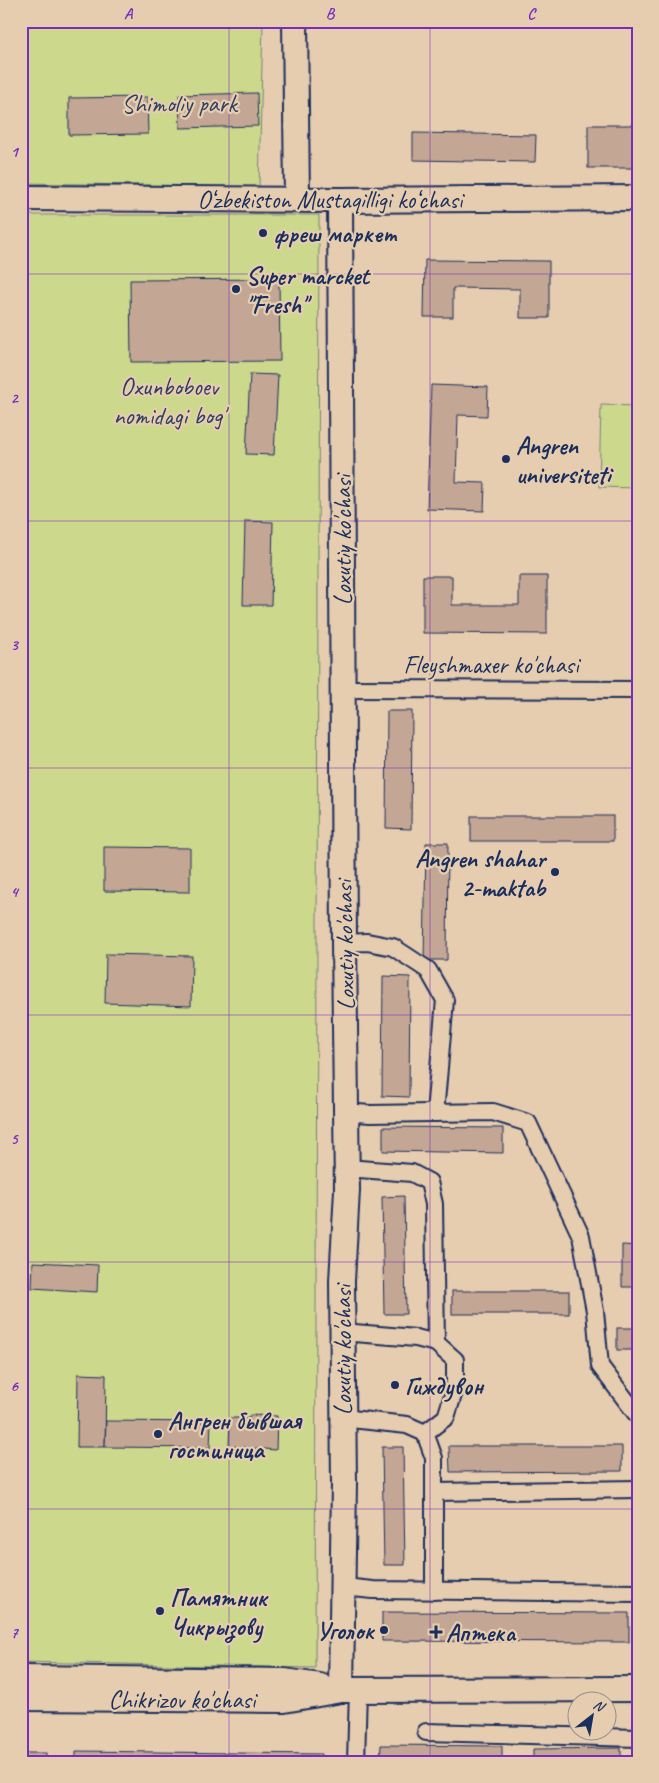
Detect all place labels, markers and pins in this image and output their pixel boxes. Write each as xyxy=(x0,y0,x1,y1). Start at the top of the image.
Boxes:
place label: фреш маркет xyxy=(273,218,398,250)
marker: фреш маркет xyxy=(257,227,269,239)
place label: Super marcket "Fresh" xyxy=(246,260,371,321)
marker: Super marcket "Fresh" xyxy=(230,283,242,295)
place label: Angren universiteti xyxy=(516,430,614,491)
marker: Angren universiteti xyxy=(500,453,512,465)
place label: Angren shahar 2-maktab xyxy=(415,843,548,904)
marker: Angren shahar 2-maktab xyxy=(549,866,561,878)
place label: Гиждувон xyxy=(405,1370,485,1402)
marker: Гиждувон xyxy=(389,1379,401,1391)
place label: Ангрен бывшая гостиница xyxy=(168,1405,303,1466)
marker: Ангрен бывшая гостиница xyxy=(152,1428,164,1440)
place label: Памятник Чикрызову xyxy=(170,1582,270,1643)
marker: Памятник Чикрызову xyxy=(154,1605,166,1617)
place label: Уголок xyxy=(316,1615,376,1647)
place label: Аптека xyxy=(446,1617,517,1649)
marker: Уголок xyxy=(378,1624,390,1636)
marker: Аптека xyxy=(430,1626,442,1638)

